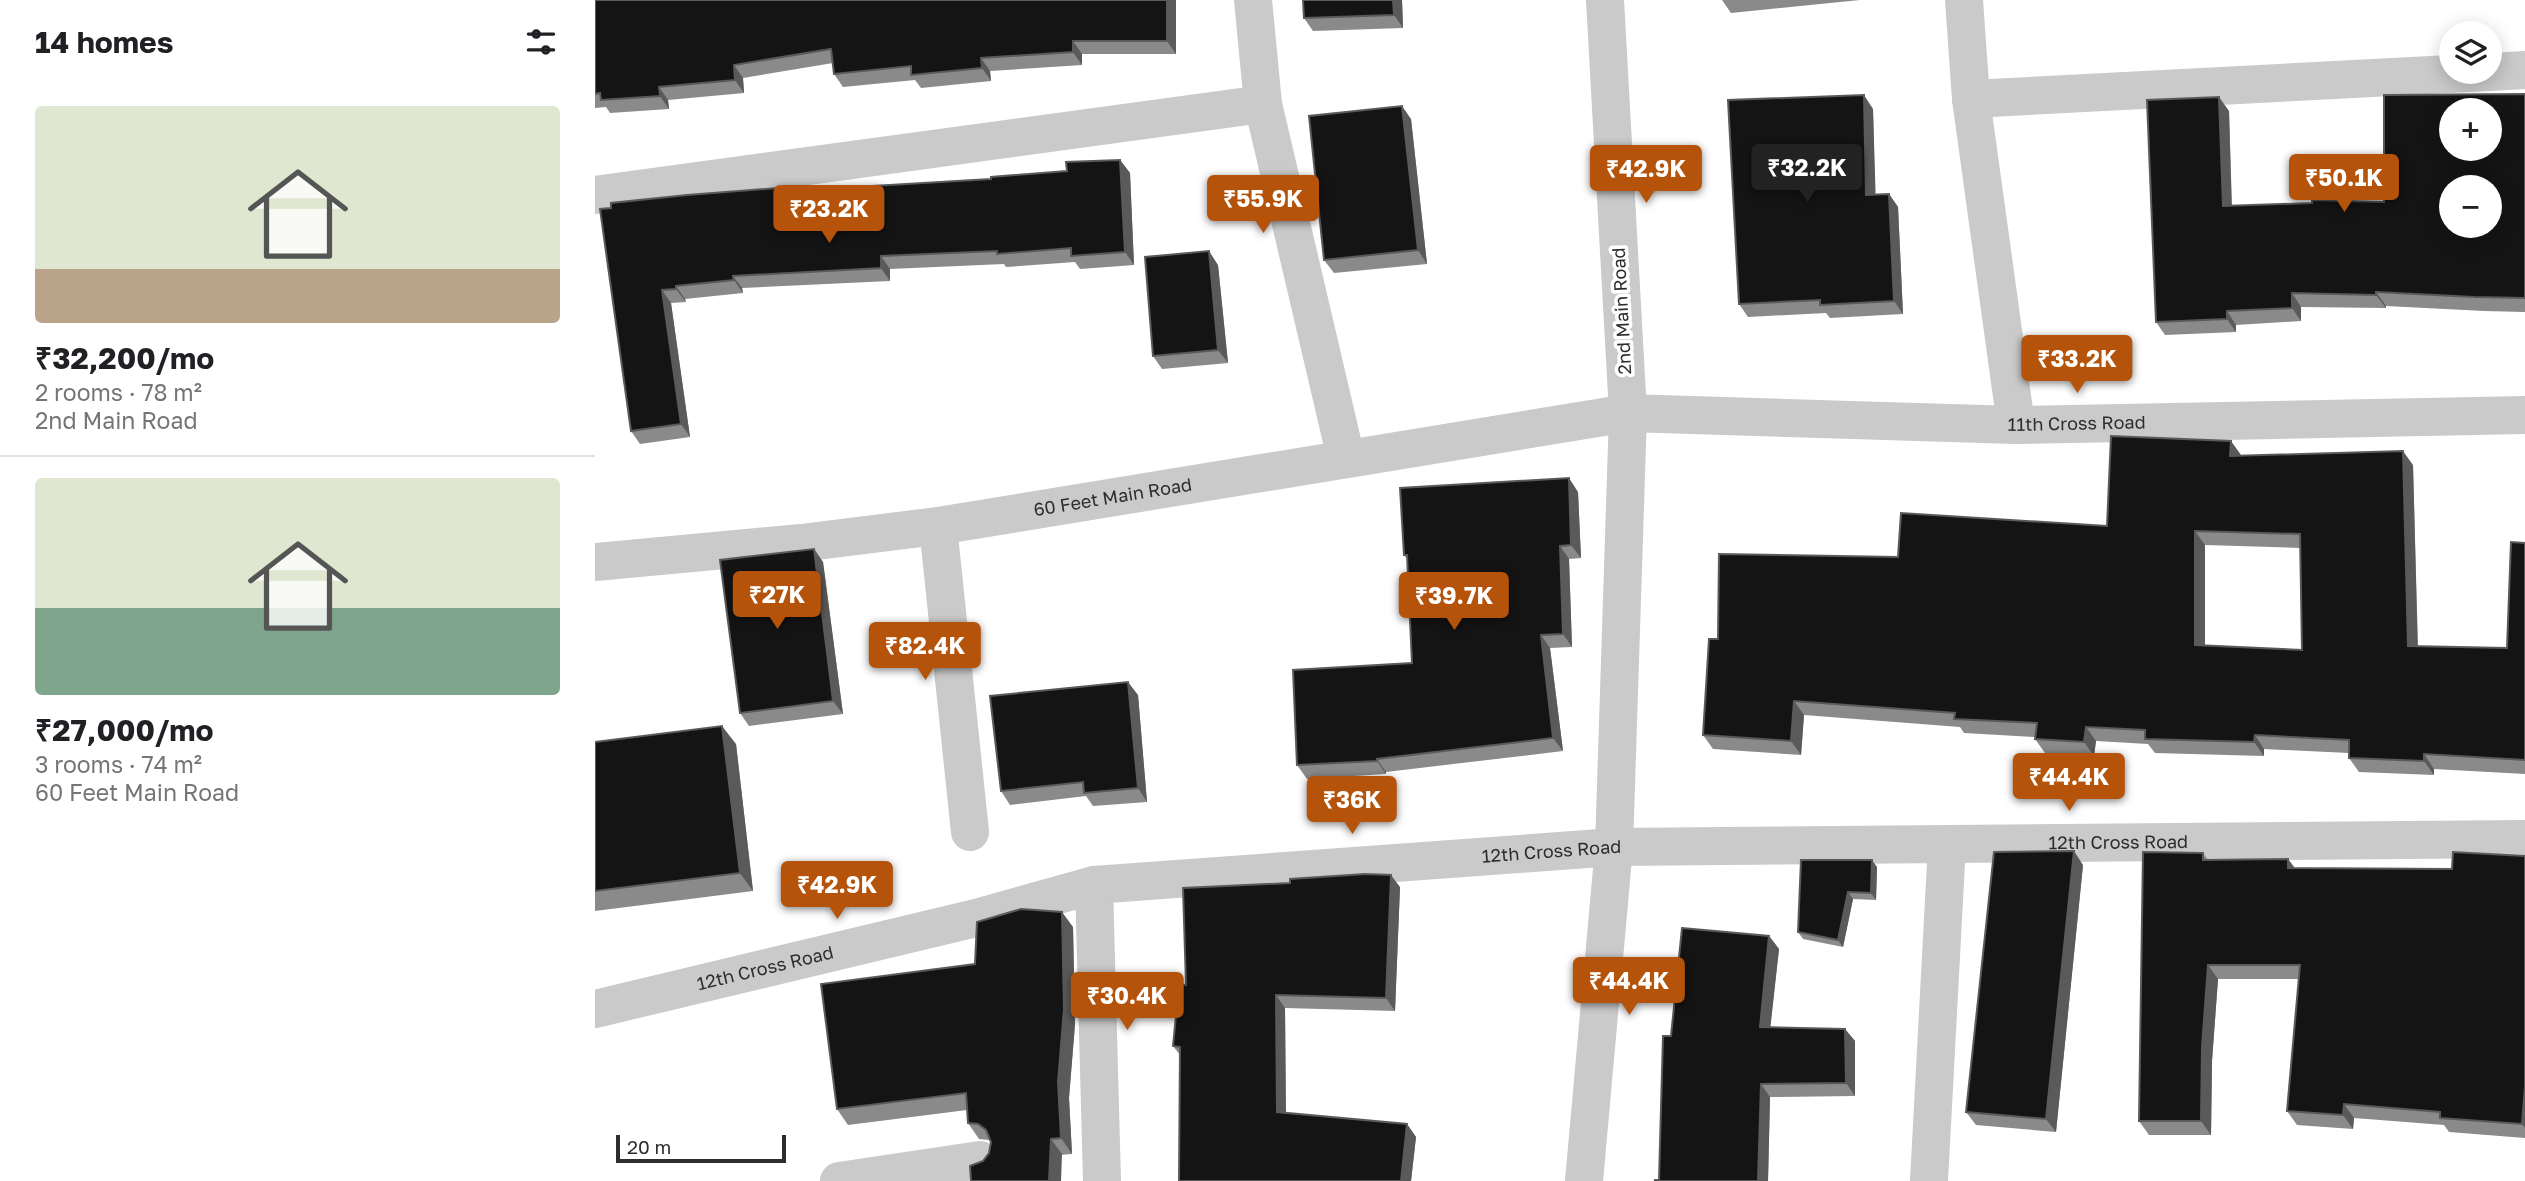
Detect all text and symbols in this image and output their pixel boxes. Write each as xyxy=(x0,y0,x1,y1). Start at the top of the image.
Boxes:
map controls xyxy=(2439,21,2502,238)
button: layers xyxy=(2439,21,2502,84)
icon: filters xyxy=(522,23,560,61)
text: 14 homes xyxy=(35,24,174,60)
button: + xyxy=(2439,98,2502,161)
pin: ₹32.2K xyxy=(1750,144,1864,204)
pin: ₹42.9K xyxy=(1589,146,1703,205)
icon: home xyxy=(235,151,361,277)
text: ₹32.2K xyxy=(1767,153,1847,181)
text: ₹42.9K xyxy=(1606,154,1686,182)
pin: ₹50.1K xyxy=(2287,154,2401,214)
text: ₹50.1K xyxy=(2305,163,2383,191)
button: − xyxy=(2439,175,2502,238)
pin: ₹55.9K xyxy=(1206,176,1320,235)
text: ₹55.9K xyxy=(1223,184,1303,212)
pin: ₹23.2K xyxy=(772,186,886,245)
text: ₹23.2K xyxy=(789,194,869,222)
street label: 2nd Main Road xyxy=(1607,247,1635,375)
pin: ₹33.2K xyxy=(2020,336,2134,395)
text: ₹32,200/mo xyxy=(35,340,214,376)
text: ₹33.2K xyxy=(2037,344,2117,372)
text: 2 rooms · 78 m² xyxy=(35,378,202,406)
text: 2nd Main Road xyxy=(35,406,198,434)
street label: 11th Cross Road xyxy=(2007,410,2146,435)
street label: 60 Feet Main Road xyxy=(1032,473,1193,520)
icon: home xyxy=(235,523,361,649)
pin: ₹27K xyxy=(736,572,818,631)
pin: ₹39.7K xyxy=(1397,572,1511,632)
text: ₹27K xyxy=(749,580,805,608)
text: ₹39.7K xyxy=(1415,581,1493,609)
pin: ₹82.4K xyxy=(868,622,982,682)
text: ₹82.4K xyxy=(885,631,965,659)
text: ₹27,000/mo xyxy=(35,712,214,748)
text: 3 rooms · 74 m² xyxy=(35,750,202,778)
pin: ₹44.4K xyxy=(2012,754,2126,813)
text: ₹44.4K xyxy=(2029,762,2109,790)
pin: ₹36K xyxy=(1311,776,1393,836)
text: 60 Feet Main Road xyxy=(35,778,239,806)
text: ₹36K xyxy=(1323,785,1381,813)
street label: 12th Cross Road xyxy=(2048,830,2188,853)
street label: 12th Cross Road xyxy=(1481,835,1621,867)
pin: ₹42.9K xyxy=(780,862,894,921)
text: ₹42.9K xyxy=(797,870,877,898)
street label: 12th Cross Road xyxy=(695,940,835,994)
pin: ₹44.4K xyxy=(1572,958,1686,1017)
text: ₹44.4K xyxy=(1589,966,1669,994)
pin: ₹30.4K xyxy=(1070,972,1184,1032)
text: ₹30.4K xyxy=(1087,981,1167,1009)
scale bar xyxy=(616,1132,786,1164)
text: 20 m xyxy=(627,1135,671,1158)

